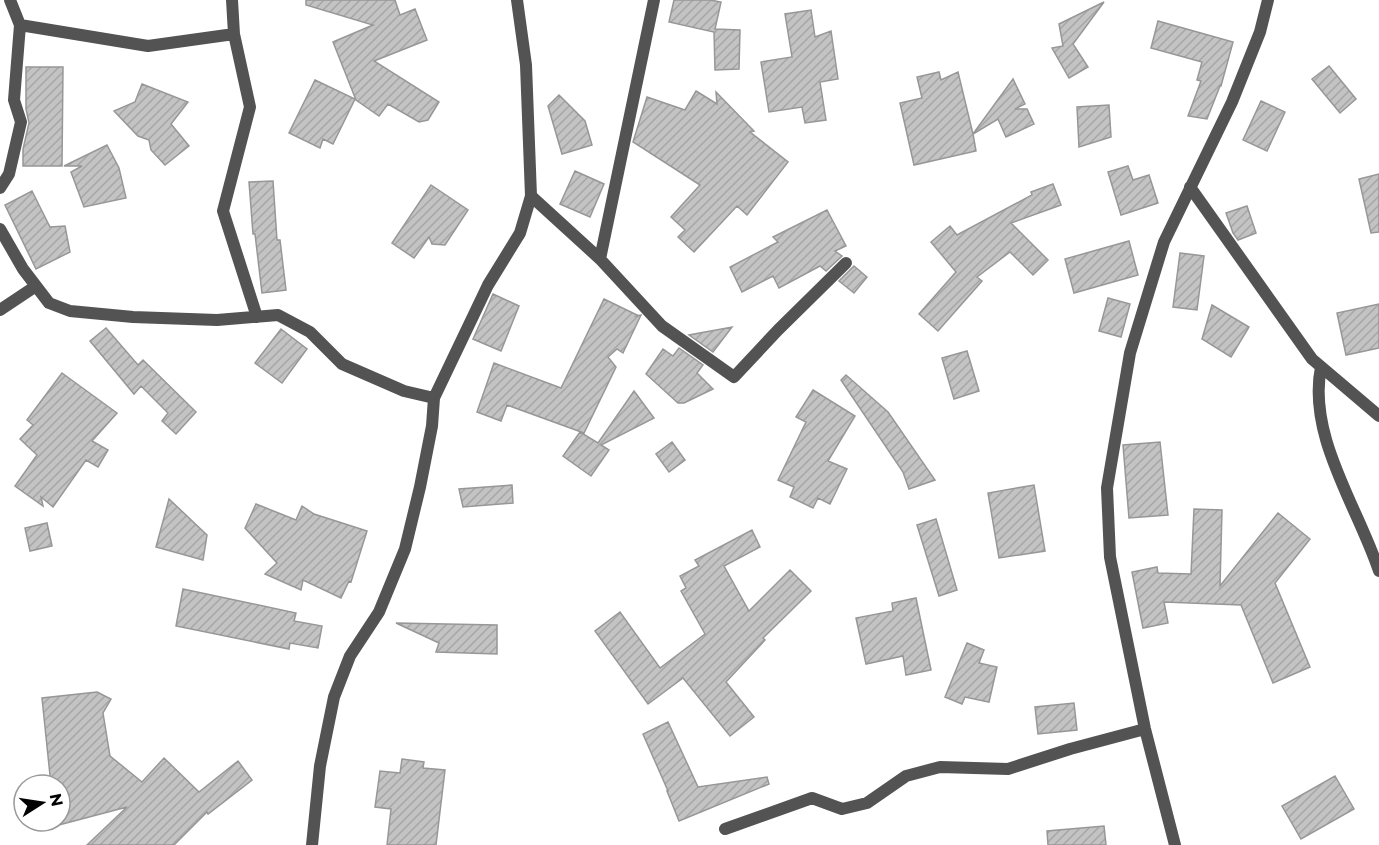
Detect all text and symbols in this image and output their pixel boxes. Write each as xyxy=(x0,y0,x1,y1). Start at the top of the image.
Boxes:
north arrow xyxy=(12,773,72,833)
text: N xyxy=(46,792,67,808)

